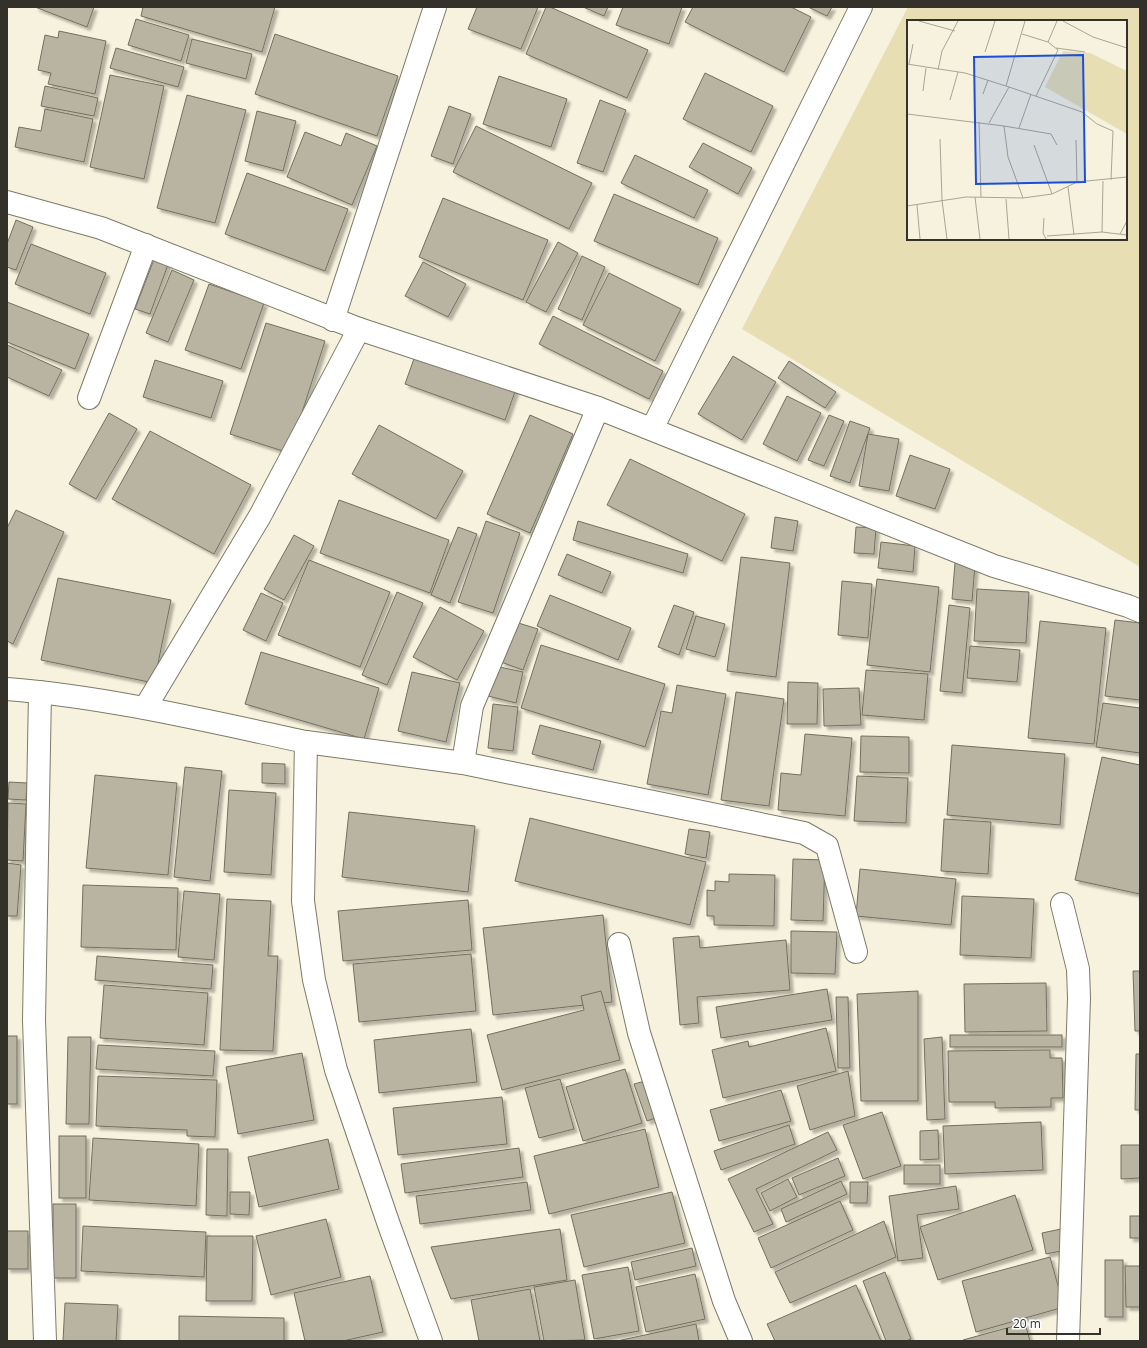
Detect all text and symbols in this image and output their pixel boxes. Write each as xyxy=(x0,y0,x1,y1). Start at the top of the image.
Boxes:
inset map xyxy=(907,20,1127,240)
scale bar xyxy=(1007,1310,1100,1336)
text: 20 m xyxy=(1013,1315,1041,1332)

